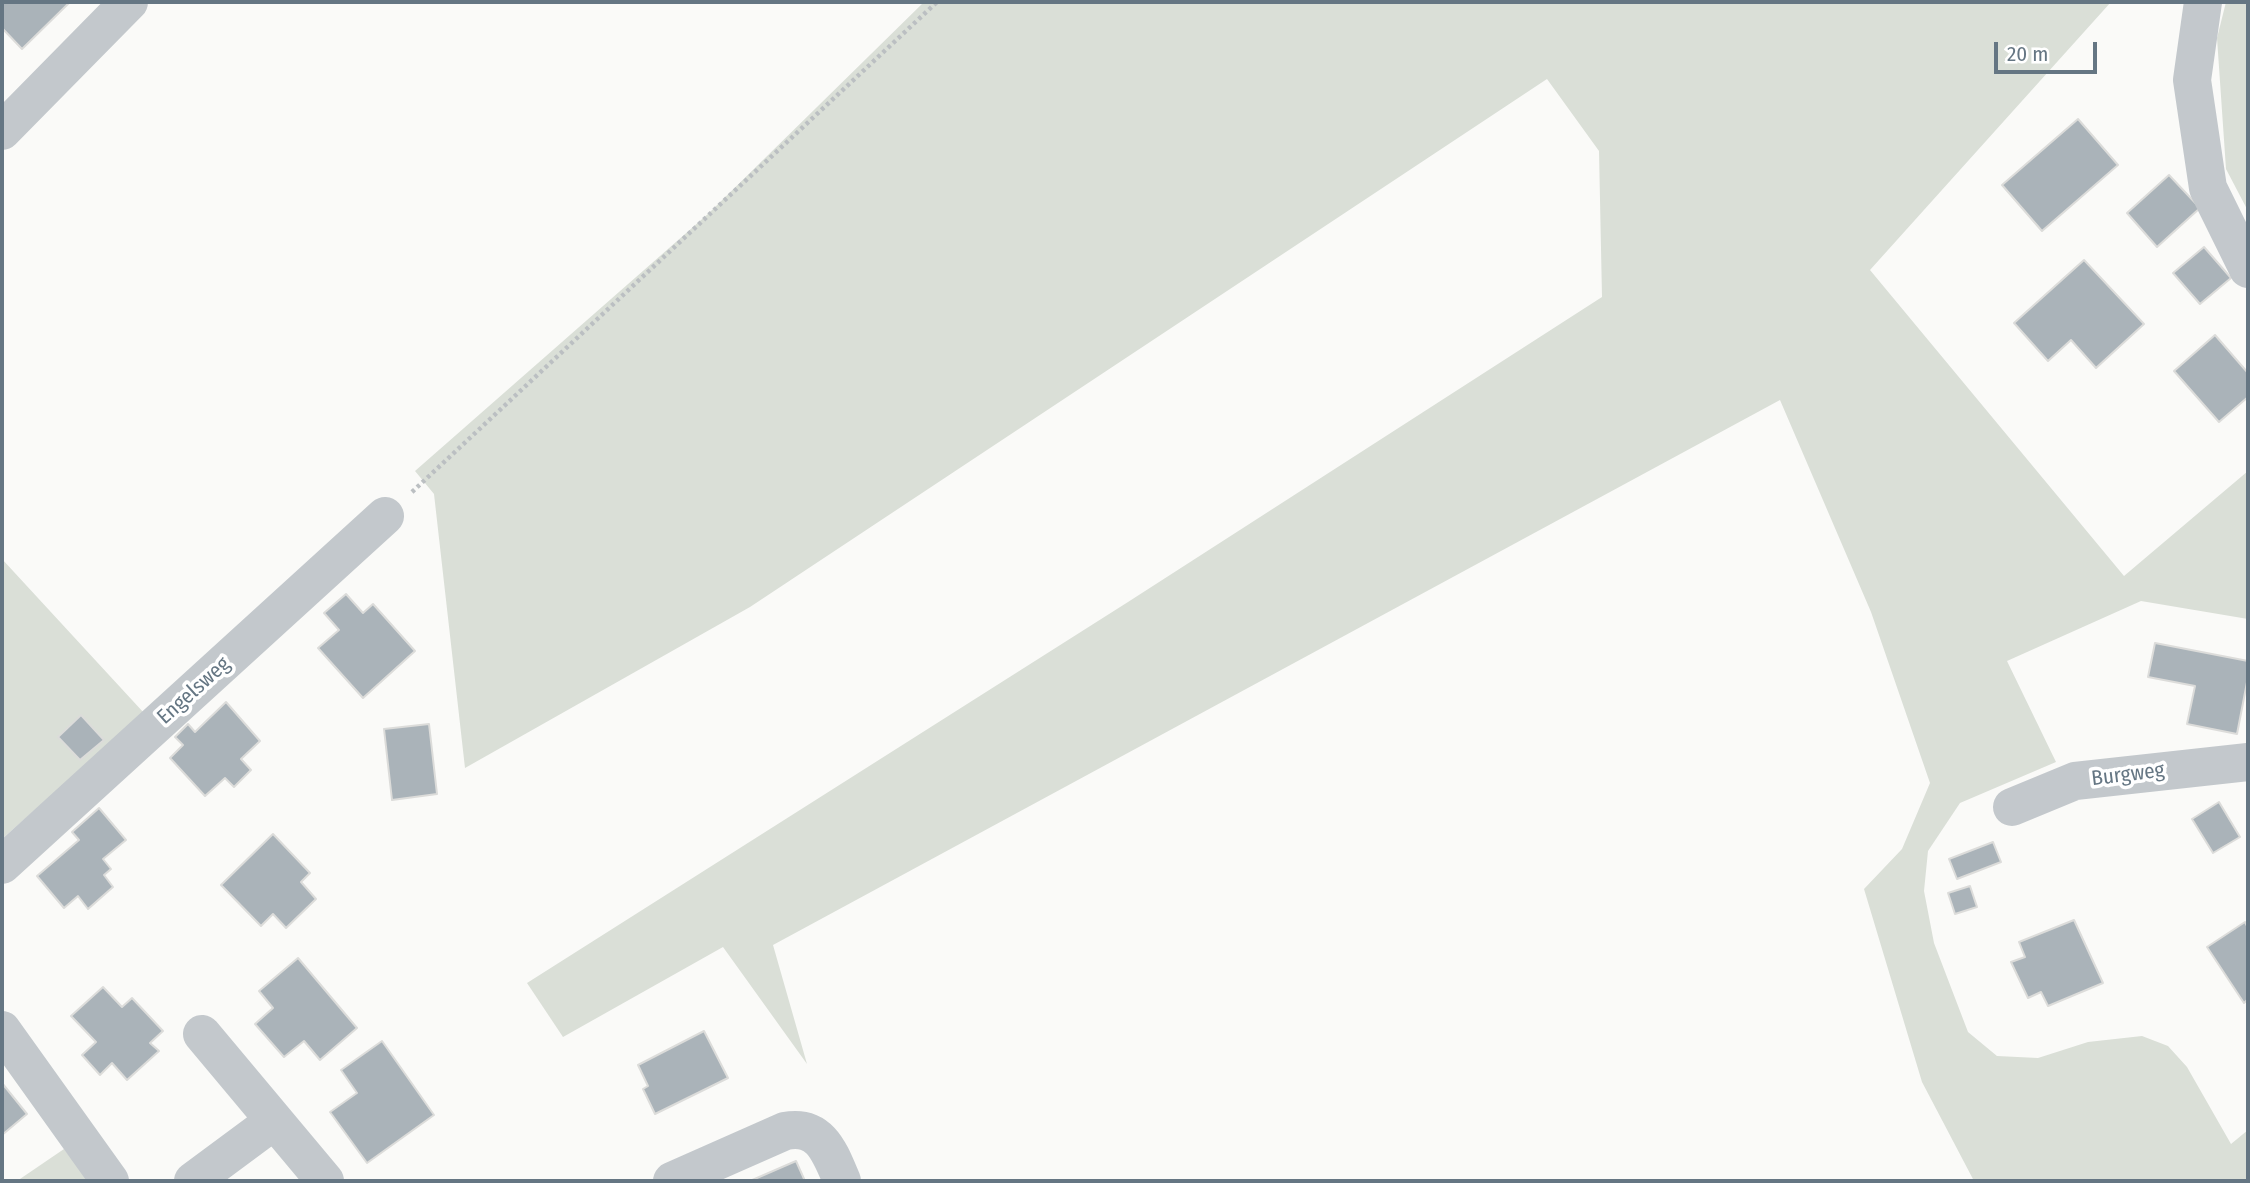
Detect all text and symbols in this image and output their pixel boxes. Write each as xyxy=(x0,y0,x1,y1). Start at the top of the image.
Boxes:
scale bar xyxy=(1998,28,2101,72)
text: 20 m xyxy=(2007,41,2048,67)
street label: Engelsweg xyxy=(153,652,235,730)
street label: Burgweg xyxy=(2090,758,2166,792)

